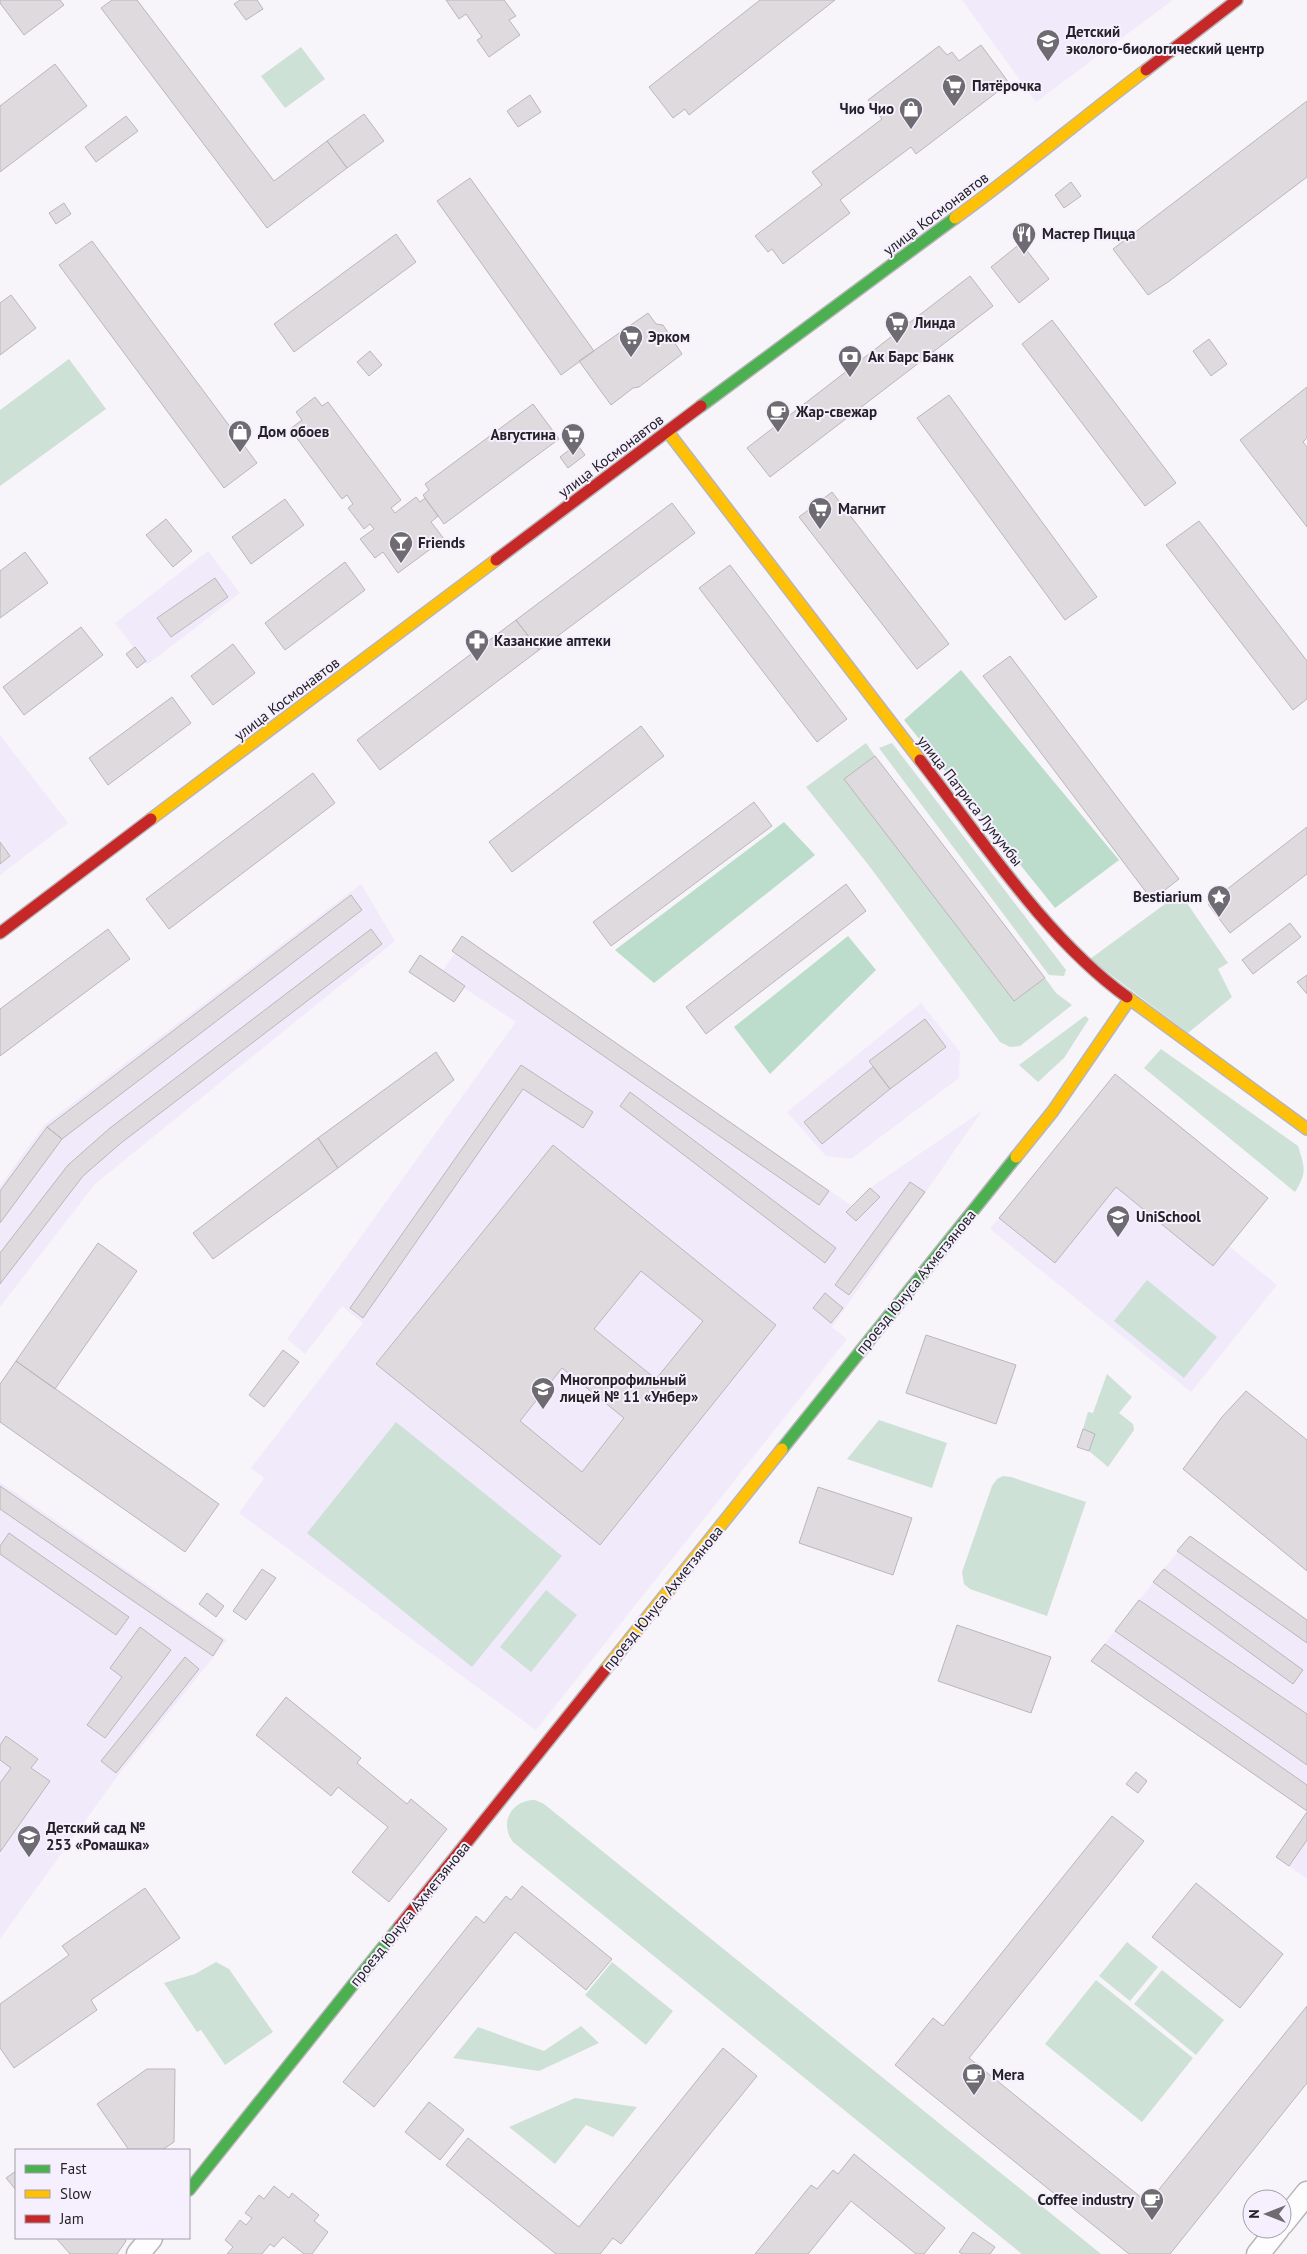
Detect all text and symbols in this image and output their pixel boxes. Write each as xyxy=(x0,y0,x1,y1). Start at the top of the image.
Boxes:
place label: Детский эколого-биологический центр xyxy=(1066,22,1264,58)
school or university icon: Детский эколого-биологический центр xyxy=(1035,28,1061,62)
supermarket icon: Пятёрочка xyxy=(941,73,967,107)
place label: Пятёрочка xyxy=(972,76,1041,95)
shop icon: Чио Чио xyxy=(898,96,924,130)
place label: Чио Чио xyxy=(840,99,894,118)
street label: улица Космонавтов xyxy=(879,168,992,259)
restaurant icon: Мастер Пицца xyxy=(1011,221,1037,255)
place label: Мастер Пицца xyxy=(1042,224,1136,243)
supermarket icon: Линда xyxy=(884,310,910,344)
place label: Линда xyxy=(913,313,956,332)
supermarket icon: Эрком xyxy=(618,324,644,358)
place label: Эрком xyxy=(648,327,690,346)
bank icon: Ак Барс Банк xyxy=(837,344,863,378)
place label: Ак Барс Банк xyxy=(868,347,954,366)
cafe icon: Жар-свежар xyxy=(765,399,791,433)
place label: Жар-свежар xyxy=(795,402,877,421)
street label: улица Космонавтов xyxy=(554,410,667,501)
shop icon: Дом обоев xyxy=(227,419,253,453)
place label: Дом обоев xyxy=(258,422,330,441)
supermarket icon: Августина xyxy=(560,422,586,456)
place label: Августина xyxy=(491,425,556,444)
supermarket icon: Магнит xyxy=(807,496,833,530)
place label: Магнит xyxy=(838,499,886,518)
bar icon: Friends xyxy=(388,530,414,564)
place label: Friends xyxy=(418,533,465,552)
pharmacy icon: Казанские аптеки xyxy=(464,628,490,662)
place label: Казанские аптеки xyxy=(494,631,611,650)
street label: улица Космонавтов xyxy=(230,653,343,744)
street label: улица Патриса Лумумбы xyxy=(914,732,1027,870)
place icon: Bestiarium xyxy=(1206,884,1232,918)
place label: Bestiarium xyxy=(1133,887,1202,906)
school or university icon: UniSchool xyxy=(1105,1204,1131,1238)
street label: проезд Юнуса Ахметзянова xyxy=(851,1205,980,1358)
place label: UniSchool xyxy=(1136,1207,1201,1226)
place label: Многопрофильный лицей № 11 «Унбер» xyxy=(559,1370,698,1406)
school or university icon: Многопрофильный лицей № 11 «Унбер» xyxy=(530,1376,556,1410)
street label: проезд Юнуса Ахметзянова xyxy=(598,1521,727,1674)
place label: Детский сад № 253 «Ромашка» xyxy=(46,1818,150,1854)
school or university icon: Детский сад № 253 «Ромашка» xyxy=(16,1824,42,1858)
street label: проезд Юнуса Ахметзянова xyxy=(345,1837,474,1990)
cafe icon: Mera xyxy=(961,2062,987,2096)
place label: Mera xyxy=(992,2065,1024,2084)
legend xyxy=(15,2149,190,2239)
text: Fast xyxy=(60,2159,87,2178)
text: Slow xyxy=(60,2184,91,2203)
cafe icon: Coffee industry xyxy=(1139,2187,1165,2221)
north arrow xyxy=(1242,2189,1292,2239)
place label: Coffee industry xyxy=(1037,2190,1135,2209)
text: Jam xyxy=(59,2209,84,2228)
text: N xyxy=(1245,2209,1263,2219)

